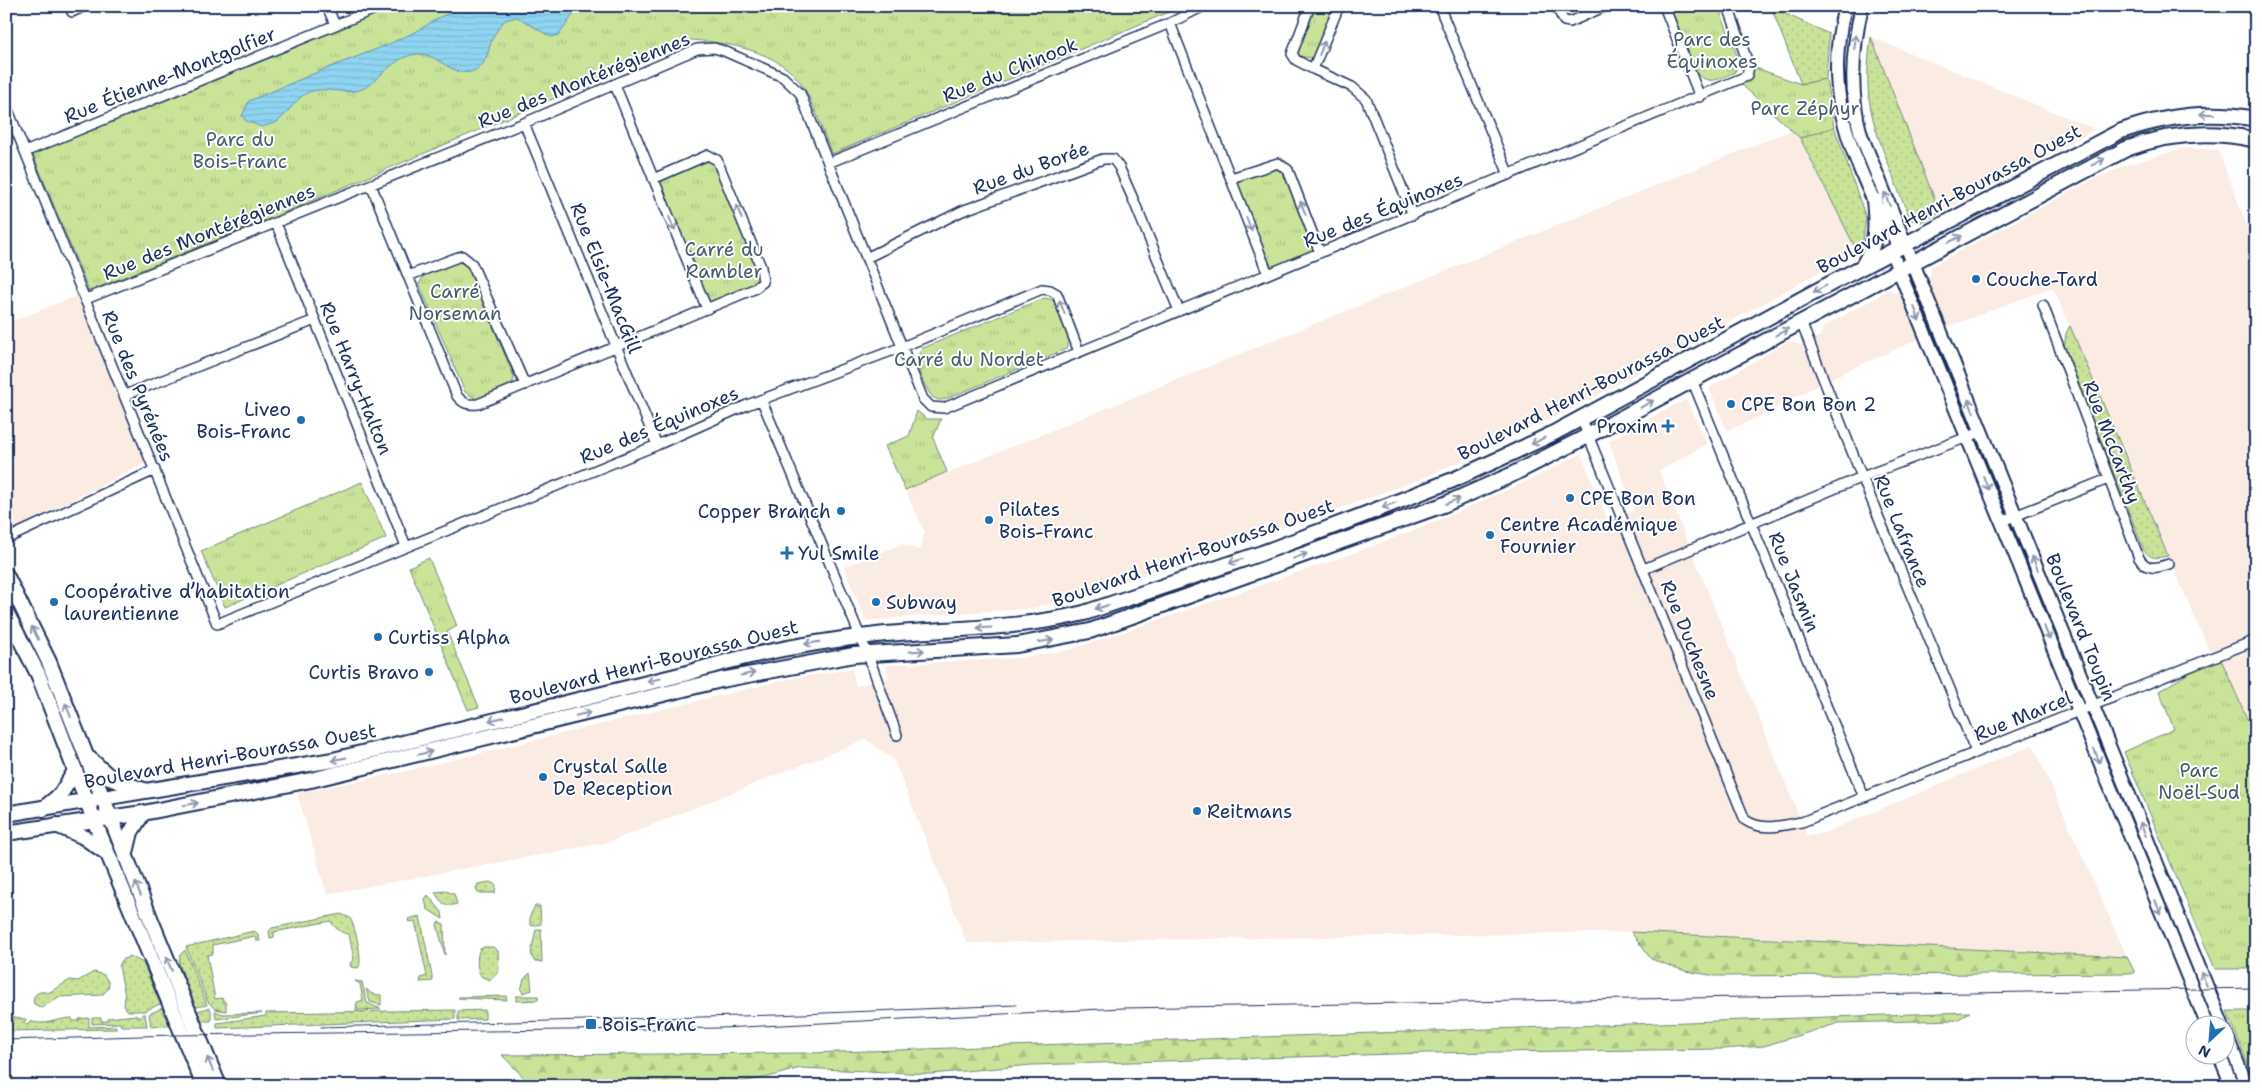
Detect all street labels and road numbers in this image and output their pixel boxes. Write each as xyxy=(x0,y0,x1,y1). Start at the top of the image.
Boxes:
street label: Rue Étienne-Montgolfier xyxy=(60,20,280,129)
street label: Rue des Montérégiennes xyxy=(474,26,694,134)
street label: Rue du Chinook xyxy=(939,32,1081,108)
street label: Boulevard Henri-Bourassa Ouest xyxy=(1812,118,2086,280)
street label: Rue du Borée xyxy=(970,135,1092,201)
street label: Rue des Équinoxes xyxy=(1299,166,1467,253)
street label: Rue des Montérégiennes xyxy=(99,178,319,286)
street label: Rue Elsie-MacGill xyxy=(564,199,648,357)
street label: Rue Harry-Halton xyxy=(314,298,398,458)
street label: Rue des Pyrénées xyxy=(96,307,180,465)
street label: Boulevard Henri-Bourassa Ouest xyxy=(1453,310,1729,466)
street label: Rue McCarthy xyxy=(2077,377,2147,507)
street label: Rue des Équinoxes xyxy=(575,379,742,470)
street label: Rue Lafrance xyxy=(1868,471,1936,591)
street label: Boulevard Henri-Bourassa Ouest xyxy=(1049,493,1337,613)
street label: Rue Jasmin xyxy=(1763,528,1825,636)
street label: Boulevard Toupin xyxy=(2040,550,2122,704)
street label: Rue Duchesne xyxy=(1655,576,1725,704)
street label: Boulevard Henri-Bourassa Ouest xyxy=(507,614,801,710)
street label: Rue Marcel xyxy=(1970,685,2076,747)
street label: Boulevard Henri-Bourassa Ouest xyxy=(82,718,378,794)

